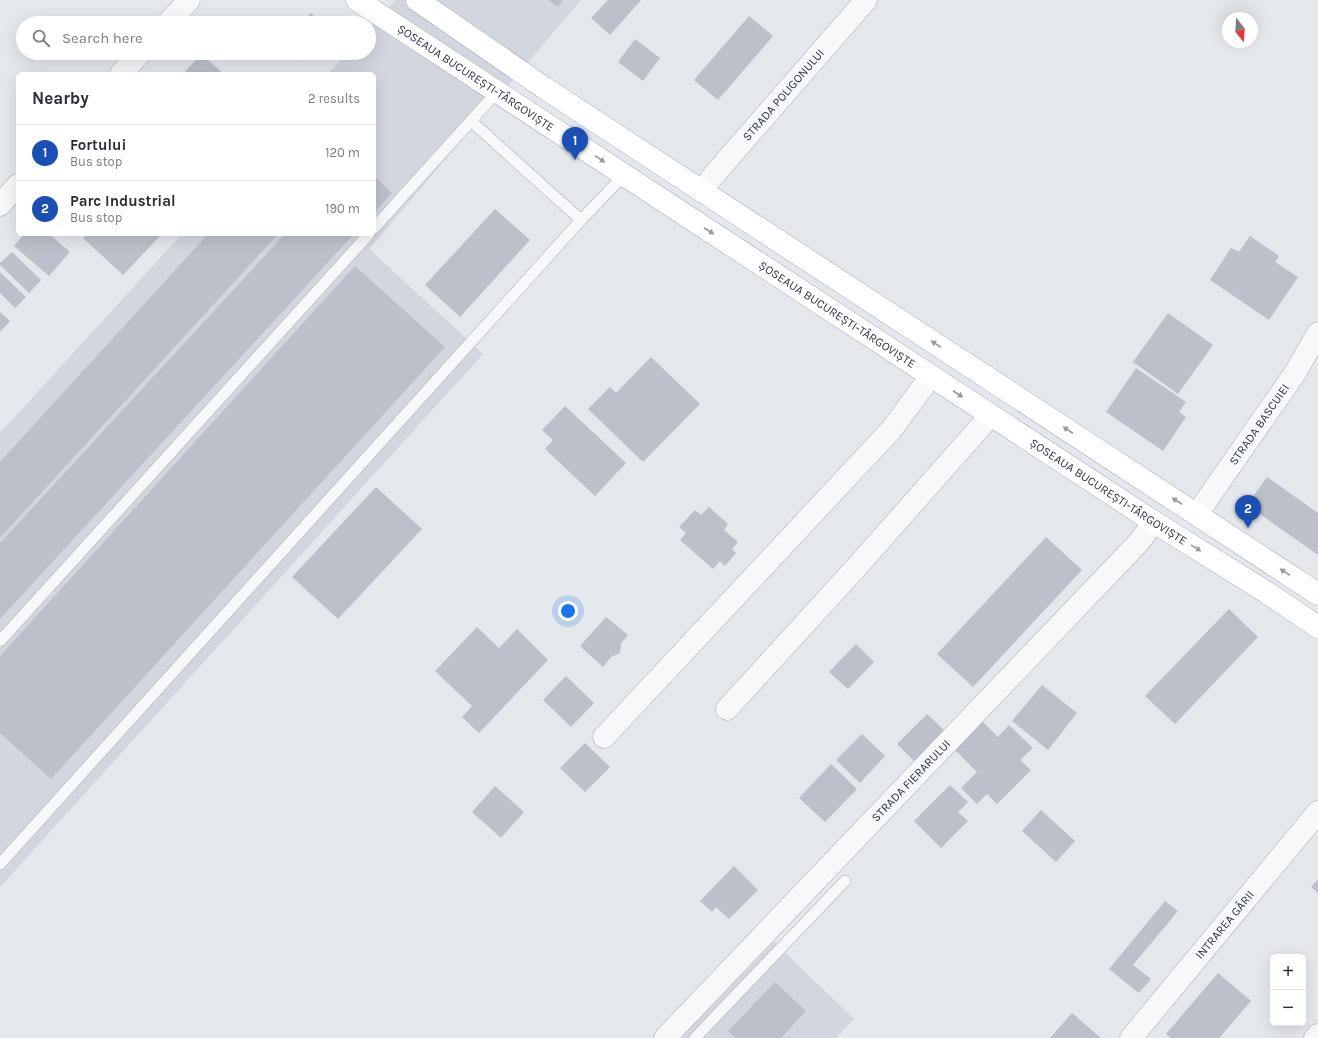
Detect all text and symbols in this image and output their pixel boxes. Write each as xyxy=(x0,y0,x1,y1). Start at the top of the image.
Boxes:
north arrow xyxy=(1222,12,1258,48)
search box xyxy=(16,16,376,60)
street label: ȘOSEAUA BUCUREȘTI-TÂRGOVIȘTE xyxy=(395,21,557,134)
icon: search xyxy=(30,27,52,49)
text: Search here xyxy=(62,29,143,47)
street label: STRADA POLIGONULUI xyxy=(740,46,827,144)
text: Nearby xyxy=(32,88,89,108)
text: 2 results xyxy=(308,91,360,106)
pin: 1 xyxy=(562,127,588,160)
text: Fortului xyxy=(70,136,126,154)
text: 1 xyxy=(43,145,47,160)
text: 120 m xyxy=(325,145,360,160)
text: Bus stop xyxy=(70,154,122,169)
one-way arrow xyxy=(595,155,605,163)
text: Parc Industrial xyxy=(70,192,176,210)
text: 2 xyxy=(41,201,49,216)
text: 190 m xyxy=(325,201,360,216)
text: Bus stop xyxy=(70,210,122,225)
one-way arrow xyxy=(704,227,714,235)
street label: ȘOSEAUA BUCUREȘTI-TÂRGOVIȘTE xyxy=(756,258,918,371)
one-way arrow xyxy=(930,340,941,348)
street label: STRADA BASCUIEI xyxy=(1226,381,1292,468)
one-way arrow xyxy=(953,390,963,398)
one-way arrow xyxy=(1063,426,1073,434)
street label: ȘOSEAUA BUCUREȘTI-TÂRGOVIȘTE xyxy=(1027,436,1189,548)
pin: 2 xyxy=(1235,495,1261,528)
one-way arrow xyxy=(1172,497,1182,505)
one-way arrow xyxy=(1191,545,1202,552)
one-way arrow xyxy=(1280,569,1291,576)
your location xyxy=(558,601,578,621)
street label: STRADA FIERARULUI xyxy=(869,737,953,824)
street label: INTRAREA GĂRII xyxy=(1192,888,1257,962)
map controls xyxy=(1270,954,1306,1026)
button: + xyxy=(1270,954,1306,990)
button: − xyxy=(1270,990,1306,1026)

